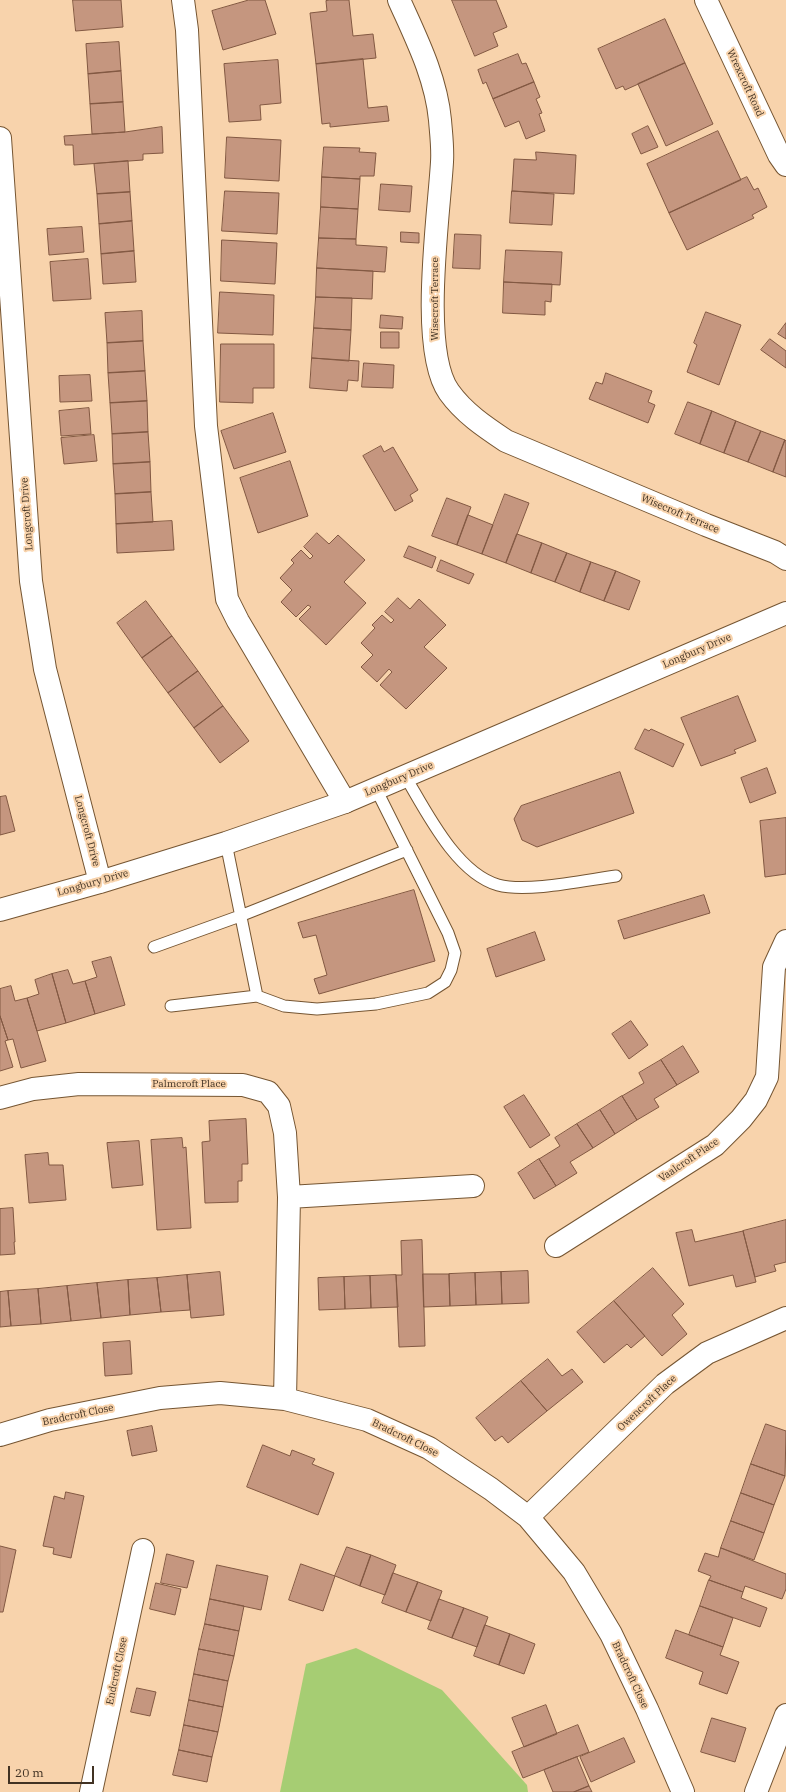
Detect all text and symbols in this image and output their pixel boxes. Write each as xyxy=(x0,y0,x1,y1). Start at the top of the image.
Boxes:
street label: Wrexcroft Road xyxy=(724,47,766,119)
street label: Wisecroft Terrace xyxy=(429,257,441,341)
street label: Longcroft Drive xyxy=(18,477,36,551)
street label: Wisecroft Terrace xyxy=(639,492,721,536)
street label: Longbury Drive xyxy=(661,631,733,671)
street label: Longbury Drive xyxy=(363,759,435,799)
street label: Longcroft Drive xyxy=(72,794,102,868)
street label: Longbury Drive xyxy=(56,867,130,899)
street label: Palmcroft Place xyxy=(152,1078,226,1090)
street label: Vaalcroft Place xyxy=(657,1136,721,1184)
street label: Owencroft Place xyxy=(615,1373,679,1433)
street label: Bradcroft Close xyxy=(41,1402,115,1428)
street label: Bradcroft Close xyxy=(370,1417,440,1459)
street label: Endcroft Close xyxy=(104,1636,130,1706)
street label: Bradcroft Close xyxy=(609,1640,651,1710)
scale bar xyxy=(10,1758,96,1784)
text: 20 m xyxy=(15,1765,44,1780)

